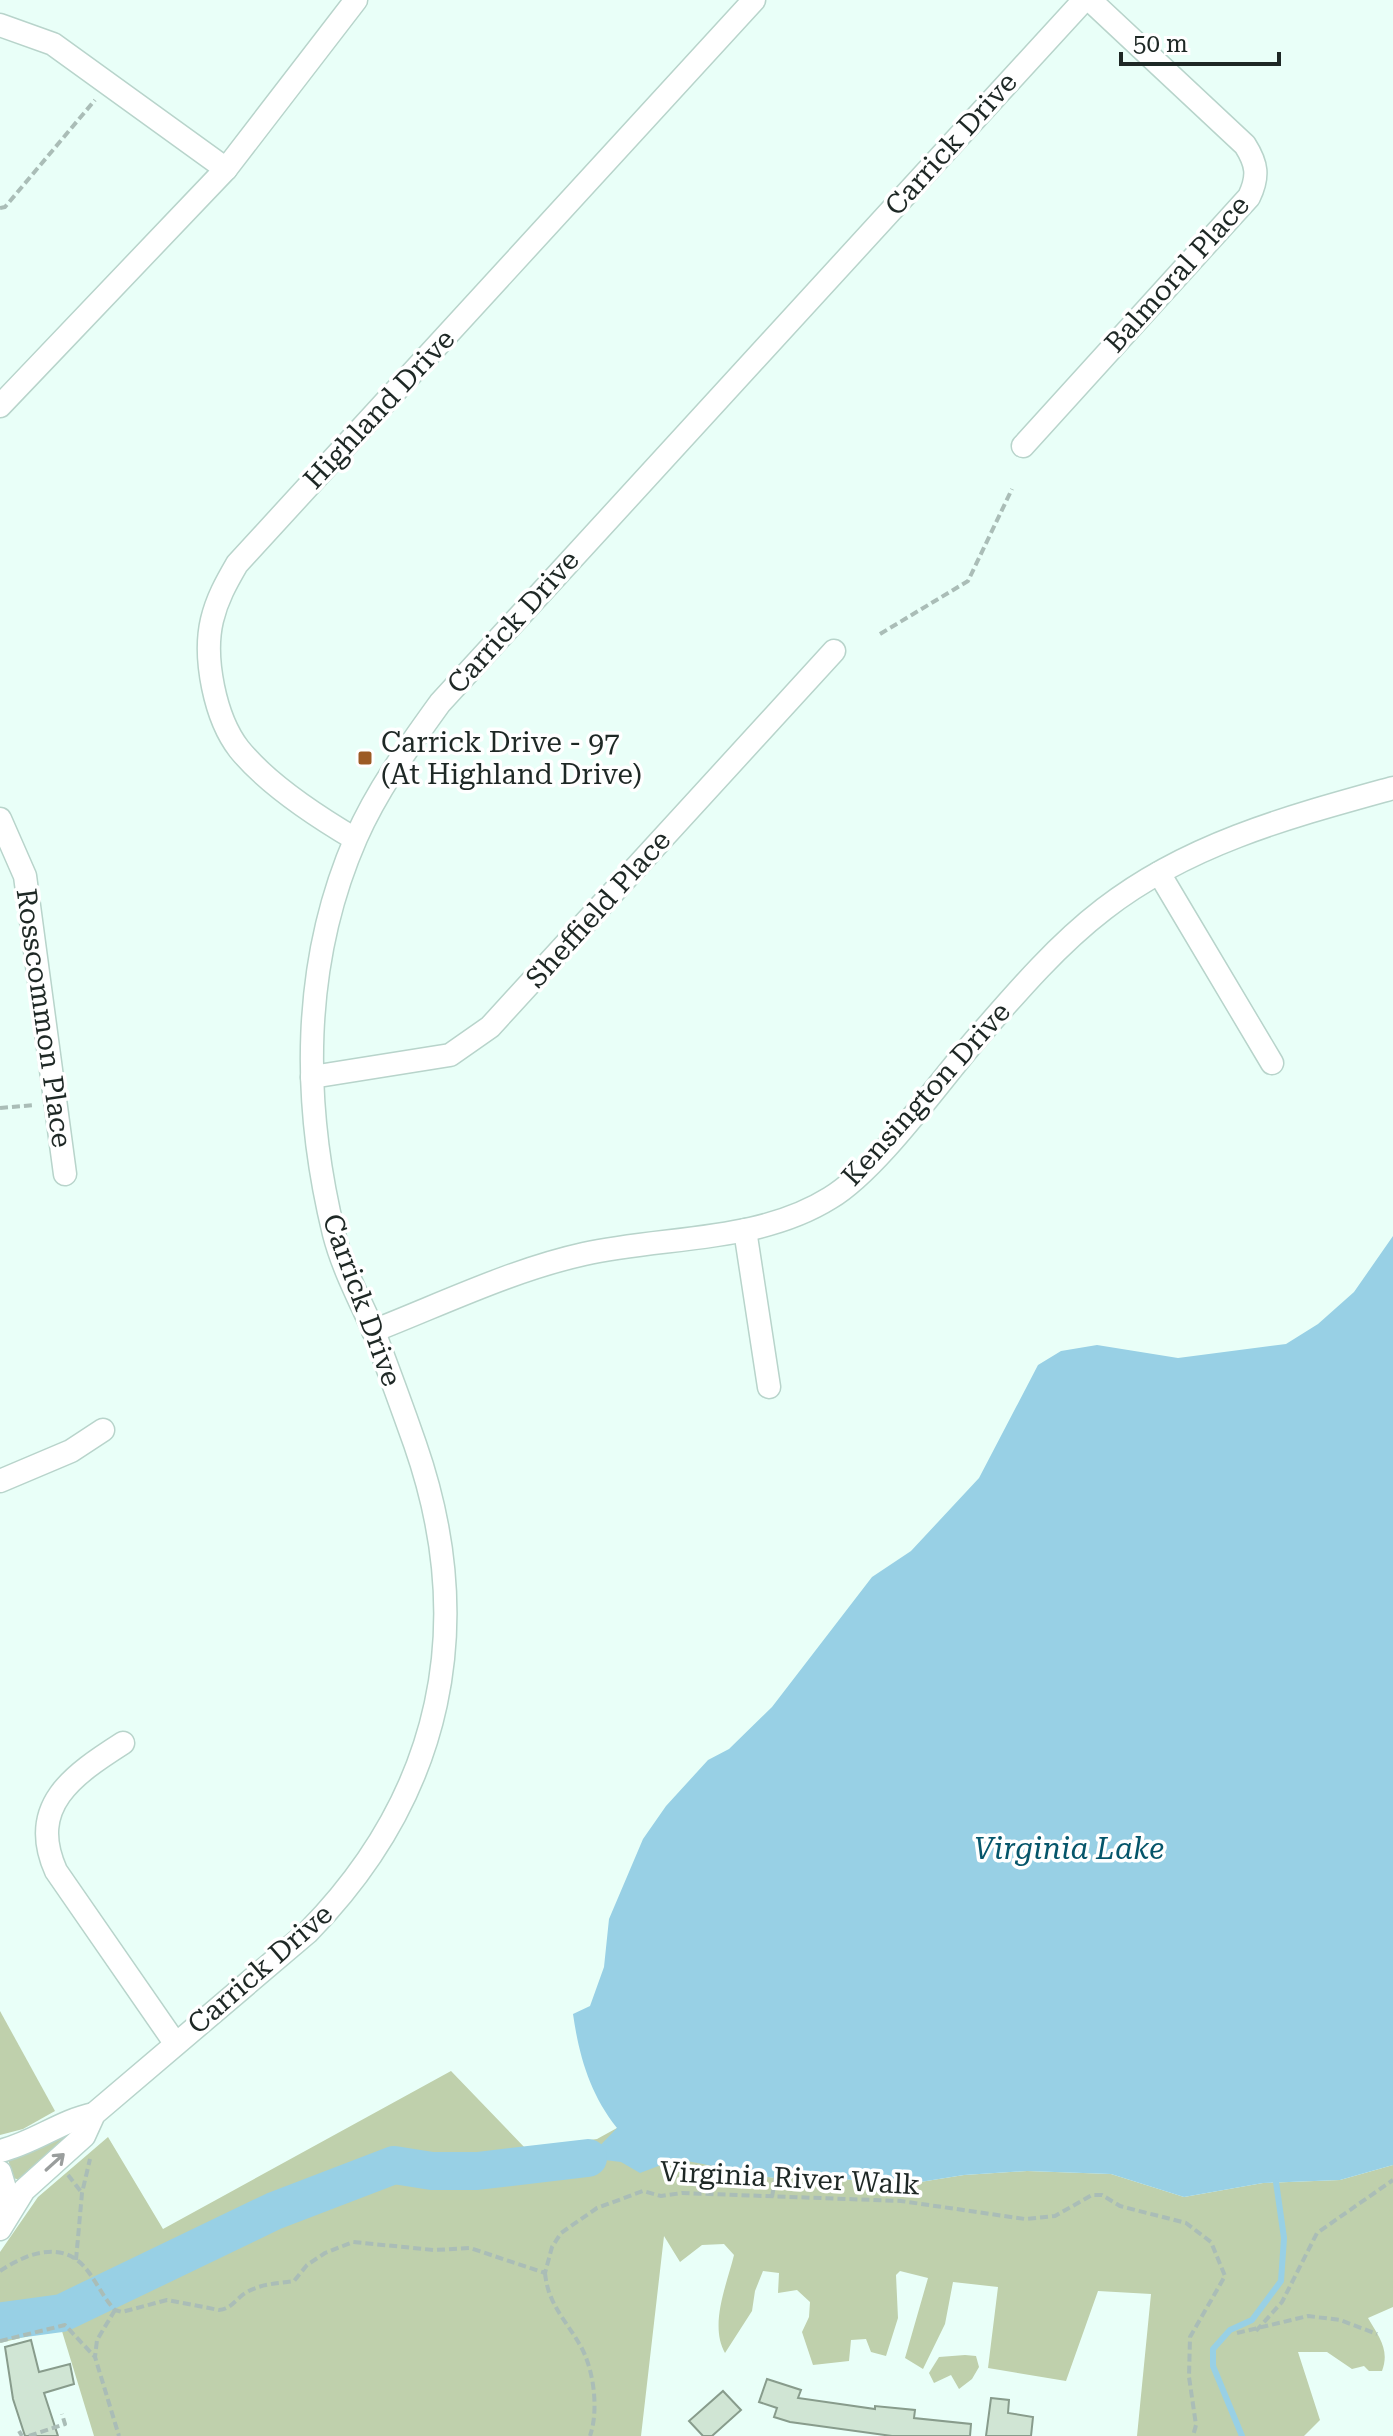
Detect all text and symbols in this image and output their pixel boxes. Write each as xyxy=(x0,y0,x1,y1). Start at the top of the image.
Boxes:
scale bar xyxy=(1121,16,1279,66)
text: 50 m xyxy=(1133,30,1188,58)
street label: Carrick Drive xyxy=(878,66,1024,222)
street label: Balmoral Place xyxy=(1098,189,1256,359)
street label: Highland Drive xyxy=(297,322,461,496)
street label: Carrick Drive xyxy=(440,544,586,700)
place label: Carrick Drive - 97 (At Highland Drive) xyxy=(381,726,642,791)
marker: Carrick Drive - 97 (At Highland Drive) xyxy=(356,749,374,767)
street label: Sheffield Place xyxy=(519,824,677,994)
street label: Rosscommon Place xyxy=(9,886,79,1150)
street label: Kensington Drive xyxy=(835,995,1017,1193)
street label: Carrick Drive xyxy=(316,1209,408,1391)
water label: Virginia Lake xyxy=(974,1831,1164,1866)
street label: Carrick Drive xyxy=(181,1897,339,2041)
one-way arrow xyxy=(45,2153,65,2172)
street label: Virginia River Walk xyxy=(659,2155,921,2201)

